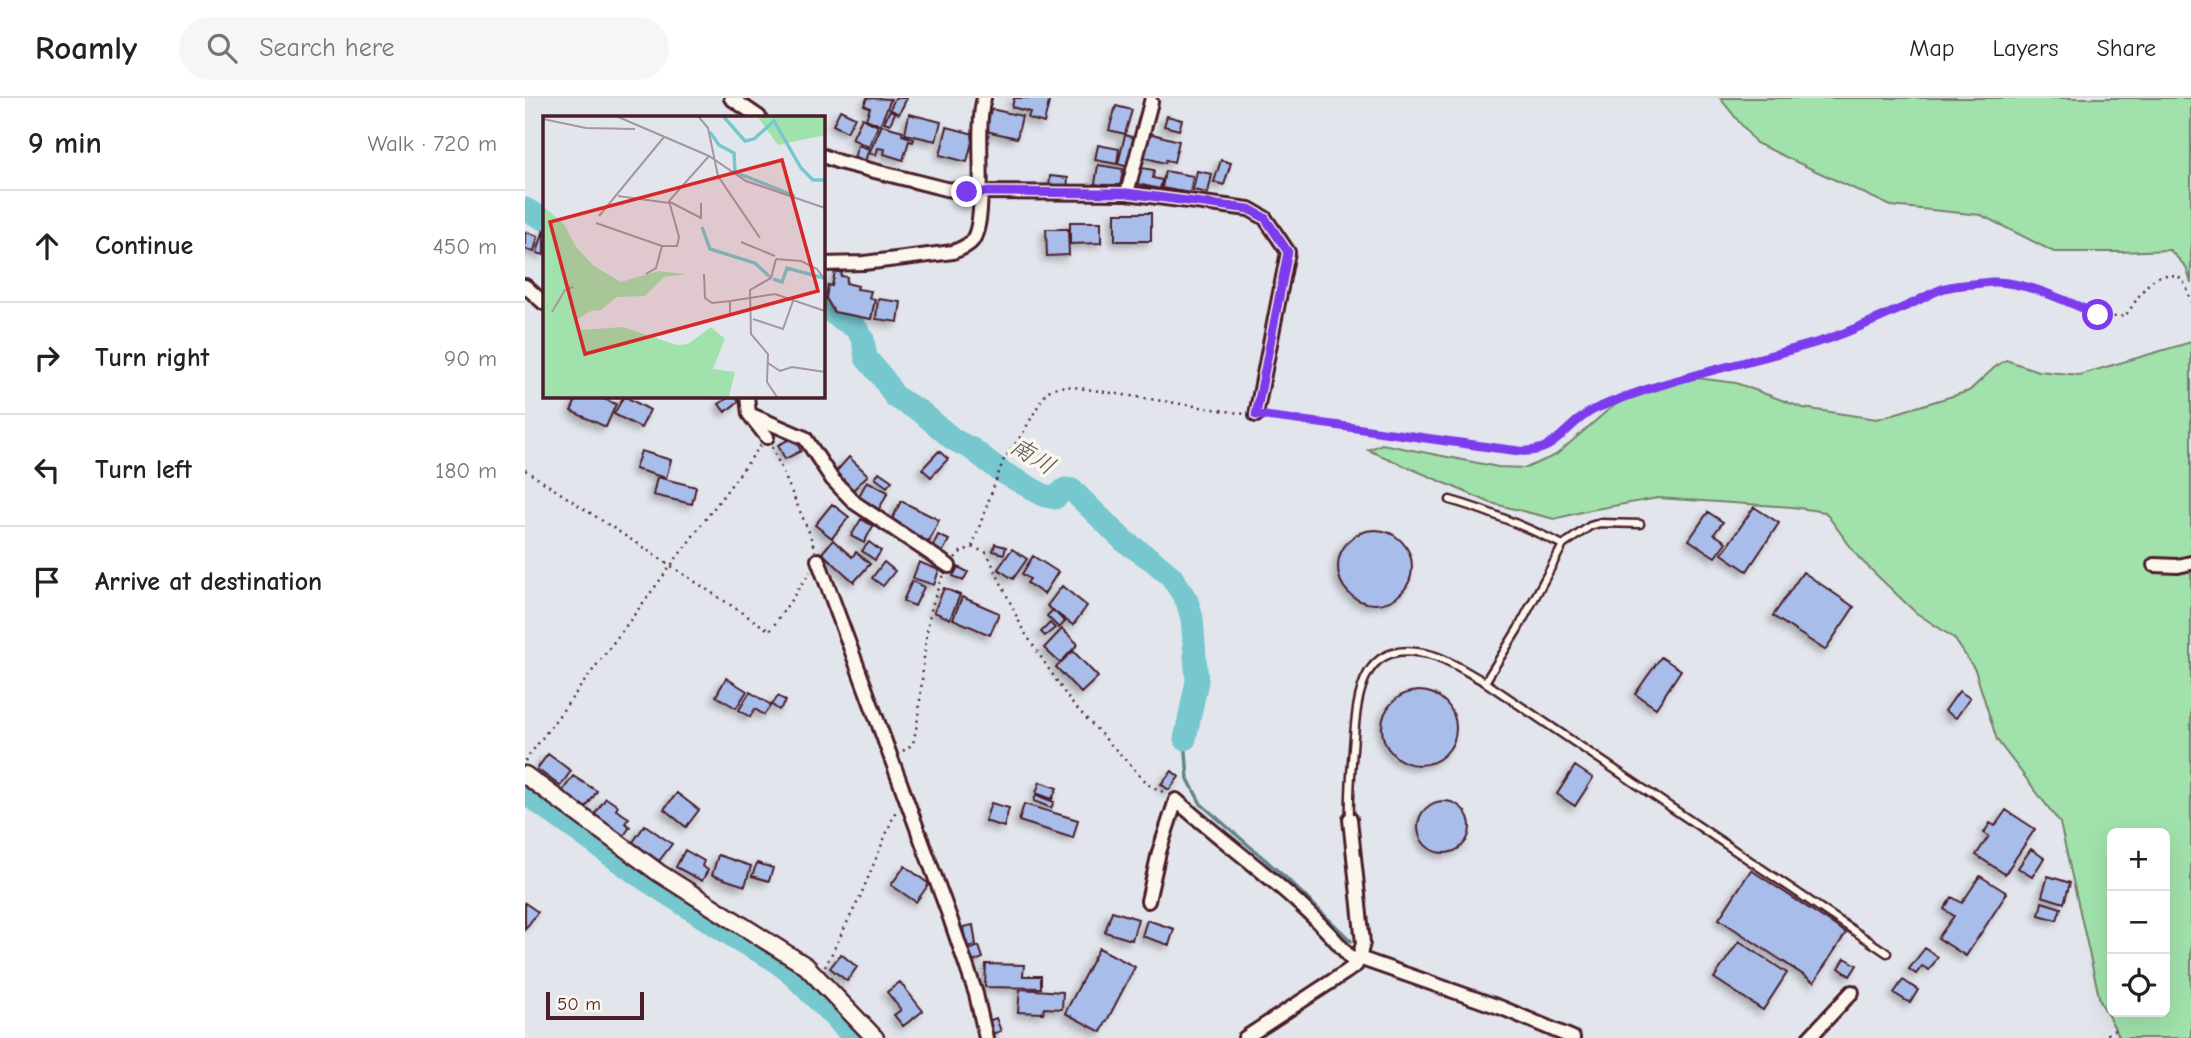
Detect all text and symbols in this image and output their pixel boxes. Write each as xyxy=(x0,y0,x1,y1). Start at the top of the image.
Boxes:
search box xyxy=(179,17,669,80)
text: Roamly xyxy=(35,29,137,67)
icon: search xyxy=(203,29,241,67)
text: Search here xyxy=(259,33,395,63)
text: Map xyxy=(1909,34,1955,62)
text: Layers xyxy=(1993,34,2058,62)
text: Share xyxy=(2096,34,2156,62)
inset map xyxy=(543,116,824,397)
text: 9 min xyxy=(28,126,102,161)
text: Walk · 720 m xyxy=(368,130,497,157)
route end xyxy=(951,176,982,207)
icon: ahead xyxy=(28,227,66,265)
text: Continue xyxy=(95,231,193,261)
text: 450 m xyxy=(433,233,497,260)
route start xyxy=(2082,299,2113,330)
icon: right xyxy=(28,339,66,377)
text: Turn right xyxy=(95,343,209,373)
text: 90 m xyxy=(444,345,497,372)
water label: 南川 xyxy=(1005,431,1061,481)
icon: left xyxy=(28,451,66,489)
text: Turn left xyxy=(95,455,192,485)
text: 180 m xyxy=(435,457,497,484)
icon: arrive xyxy=(28,563,66,601)
text: Arrive at destination xyxy=(95,567,322,597)
map controls xyxy=(2107,828,2170,1017)
button: + xyxy=(2107,828,2170,891)
button: − xyxy=(2107,891,2170,954)
button: locate xyxy=(2107,954,2170,1017)
scale bar xyxy=(546,989,644,1021)
text: 50 m xyxy=(557,993,601,1015)

